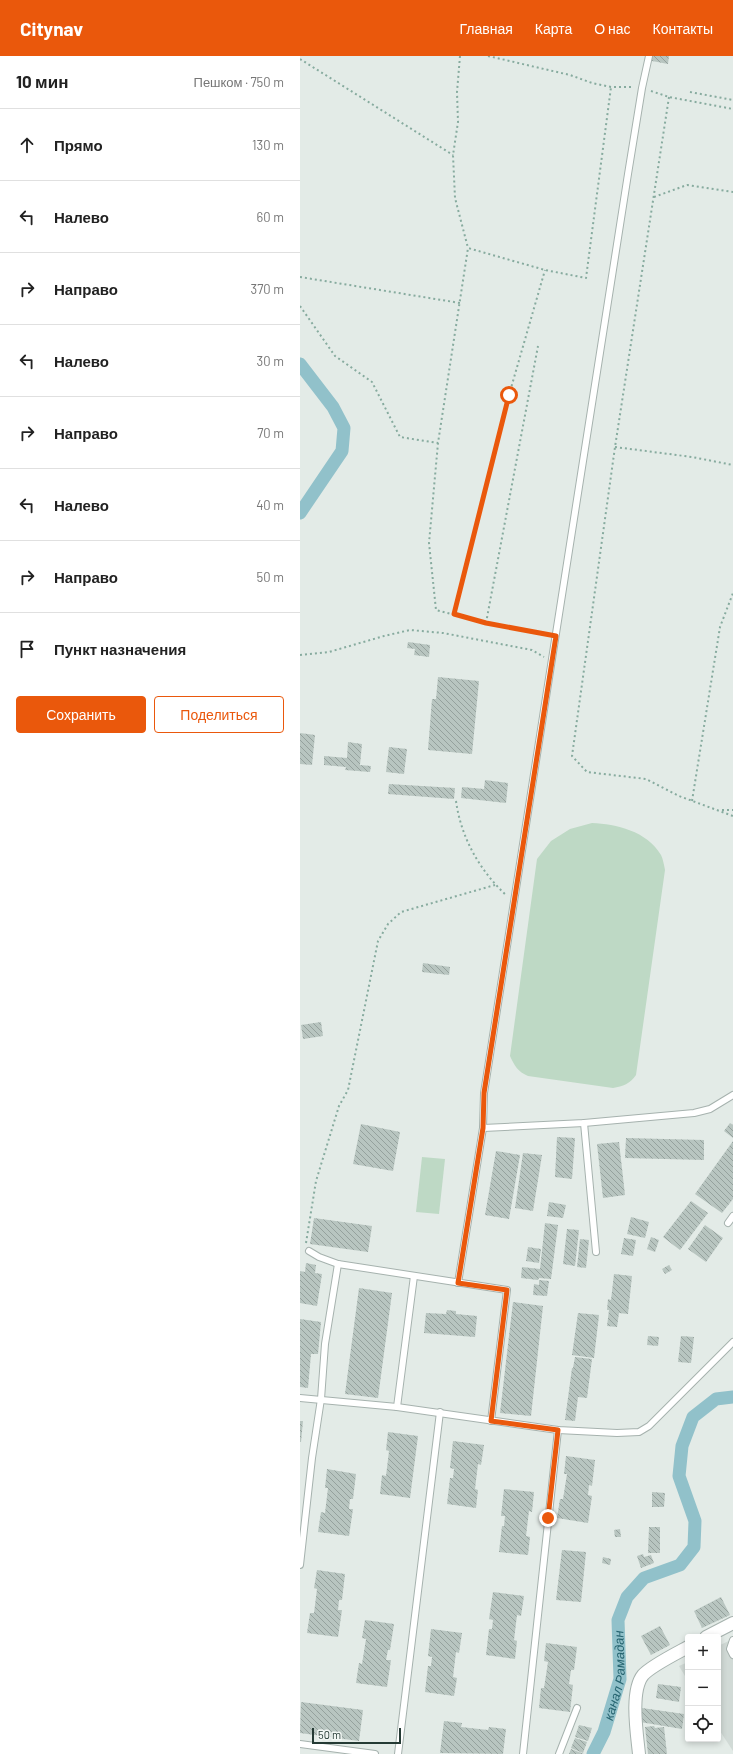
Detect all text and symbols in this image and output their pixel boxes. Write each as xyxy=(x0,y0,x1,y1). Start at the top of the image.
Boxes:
text: Citynav xyxy=(20,17,83,40)
text: Главная xyxy=(460,20,513,37)
text: Карта xyxy=(535,20,572,37)
text: О нас xyxy=(594,20,631,37)
text: Контакты xyxy=(653,20,713,37)
text: 10 мин xyxy=(16,71,68,91)
text: Пешком · 750 m xyxy=(194,74,284,90)
icon: ahead xyxy=(16,134,38,156)
text: Прямо xyxy=(54,136,103,154)
text: 130 m xyxy=(252,137,284,153)
icon: left xyxy=(16,206,38,228)
text: Налево xyxy=(54,208,109,226)
text: 60 m xyxy=(257,209,284,225)
icon: right xyxy=(16,278,38,300)
text: Направо xyxy=(54,280,118,298)
text: 370 m xyxy=(250,281,284,297)
icon: left xyxy=(16,350,38,372)
text: Налево xyxy=(54,352,109,370)
text: 30 m xyxy=(257,353,284,369)
route start xyxy=(500,386,518,404)
icon: right xyxy=(16,422,38,444)
text: Направо xyxy=(54,424,118,442)
text: 70 m xyxy=(257,425,284,441)
icon: left xyxy=(16,494,38,516)
text: Налево xyxy=(54,496,109,514)
text: 40 m xyxy=(256,497,284,513)
icon: right xyxy=(16,566,38,588)
text: Направо xyxy=(54,568,118,586)
text: 50 m xyxy=(257,569,284,585)
icon: arrive xyxy=(16,638,38,660)
text: Пункт назначения xyxy=(54,640,186,658)
button: Сохранить xyxy=(16,696,146,733)
button: Поделиться xyxy=(154,696,284,733)
route end xyxy=(539,1509,557,1527)
water label: канал Рамадан xyxy=(600,1630,629,1722)
map controls xyxy=(685,1634,721,1742)
button: + xyxy=(685,1634,721,1670)
button: − xyxy=(685,1670,721,1706)
button: locate xyxy=(685,1706,721,1742)
scale bar xyxy=(312,1726,401,1745)
text: 50 m xyxy=(318,1728,341,1741)

